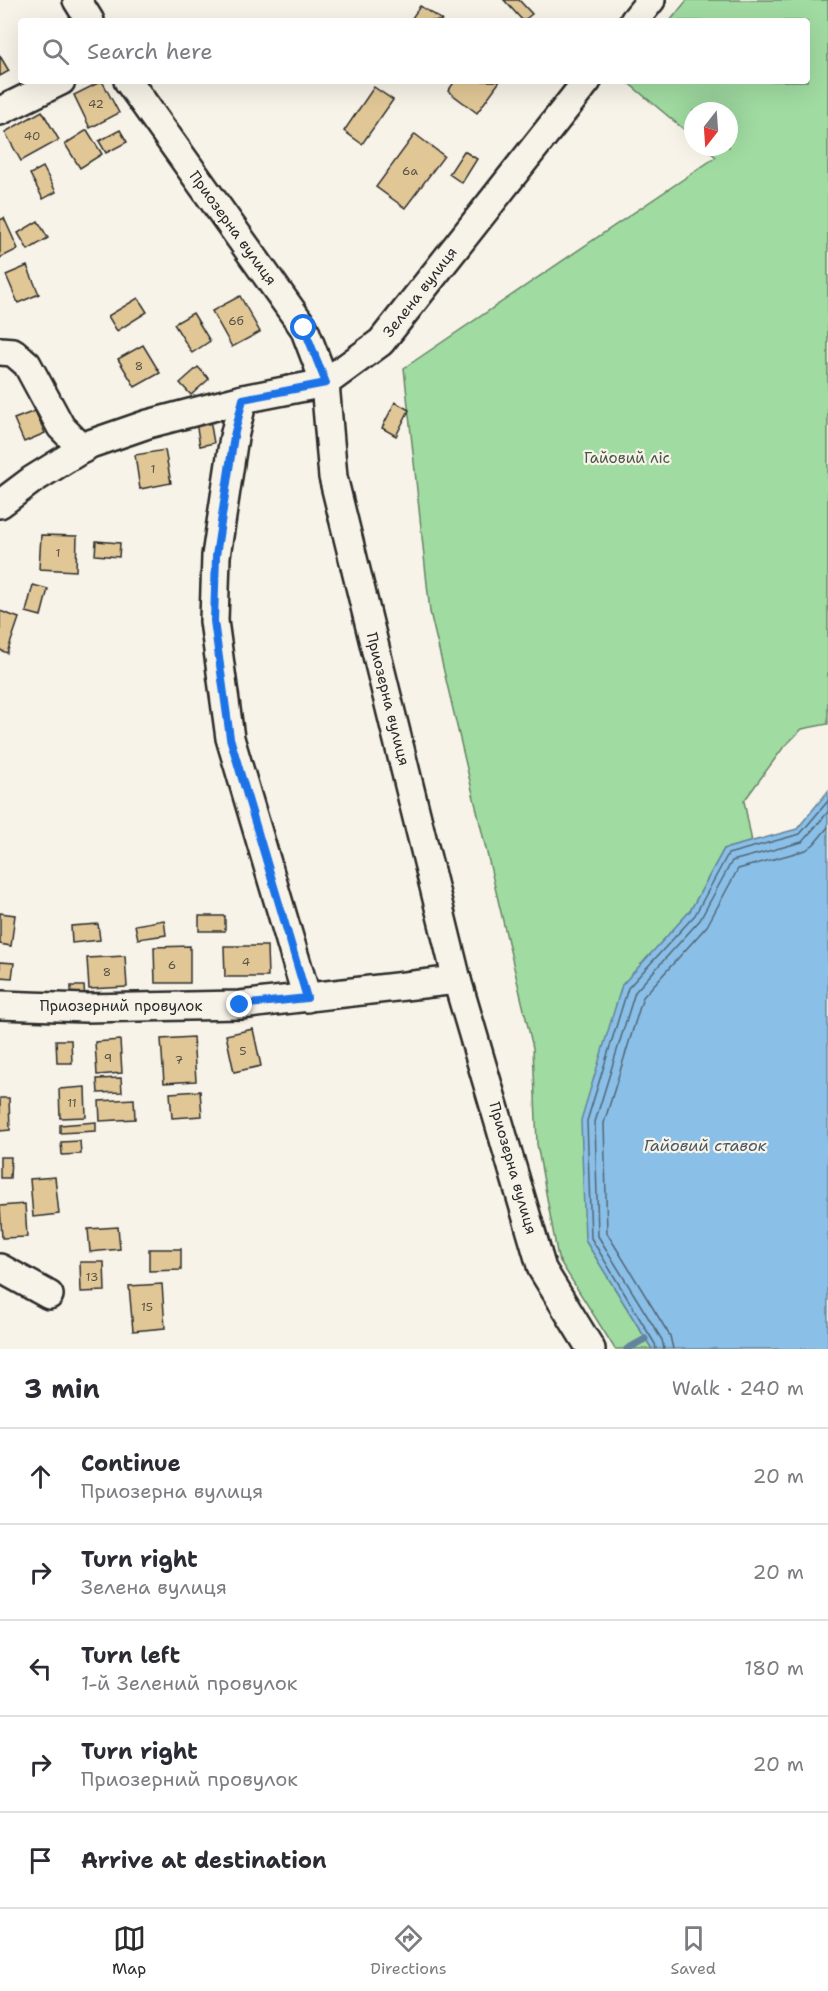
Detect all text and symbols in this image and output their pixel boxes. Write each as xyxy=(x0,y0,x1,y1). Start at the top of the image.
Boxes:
search box xyxy=(18,18,810,84)
icon: search xyxy=(39,35,72,68)
text: Search here xyxy=(87,37,213,66)
house number: 42 xyxy=(88,96,104,112)
north arrow xyxy=(684,102,738,156)
house number: 40 xyxy=(24,128,40,144)
house number: 6а xyxy=(402,163,418,179)
street label: Приозерна вулиця xyxy=(185,167,281,289)
street label: Зелена вулиця xyxy=(378,243,462,341)
house number: 6б xyxy=(228,313,244,329)
route start xyxy=(290,314,316,340)
house number: 8 xyxy=(135,358,143,374)
park label: Гайовий ліс xyxy=(584,448,670,468)
house number: 1 xyxy=(150,461,156,477)
house number: 1 xyxy=(55,545,61,561)
street label: Приозерна вулиця xyxy=(362,630,414,768)
house number: 4 xyxy=(242,954,250,970)
house number: 6 xyxy=(168,957,176,973)
house number: 8 xyxy=(103,964,111,980)
route end xyxy=(226,991,252,1017)
street label: Приозерний провулок xyxy=(40,996,202,1016)
house number: 5 xyxy=(239,1043,247,1059)
house number: 9 xyxy=(104,1050,112,1066)
house number: 7 xyxy=(175,1052,183,1068)
house number: 11 xyxy=(67,1095,77,1111)
street label: Приозерна вулиця xyxy=(485,1100,541,1236)
water label: Гайовий ставок xyxy=(644,1135,767,1156)
house number: 13 xyxy=(86,1269,98,1285)
house number: 15 xyxy=(141,1299,153,1315)
text: 3 min xyxy=(24,1371,100,1406)
text: Walk · 240 m xyxy=(672,1375,804,1401)
text: Continue xyxy=(81,1449,181,1478)
icon: ahead xyxy=(24,1460,57,1493)
text: 20 m xyxy=(753,1463,804,1489)
text: Приозерна вулиця xyxy=(81,1478,263,1504)
text: Turn right xyxy=(81,1545,198,1574)
icon: right xyxy=(24,1556,57,1589)
text: 20 m xyxy=(753,1559,804,1585)
text: Зелена вулиця xyxy=(81,1574,227,1600)
text: Turn left xyxy=(81,1641,180,1670)
icon: left xyxy=(24,1652,57,1685)
text: 180 m xyxy=(744,1655,804,1681)
text: 1-й Зелений провулок xyxy=(81,1670,297,1696)
text: Turn right xyxy=(81,1737,198,1766)
icon: right xyxy=(24,1748,57,1781)
text: 20 m xyxy=(753,1751,804,1777)
text: Приозерний провулок xyxy=(81,1766,298,1792)
icon: arrive xyxy=(24,1844,57,1877)
text: Arrive at destination xyxy=(81,1846,327,1875)
tab: Map xyxy=(112,1922,146,1979)
tab: Directions xyxy=(370,1922,447,1979)
tab: Saved xyxy=(671,1922,716,1979)

